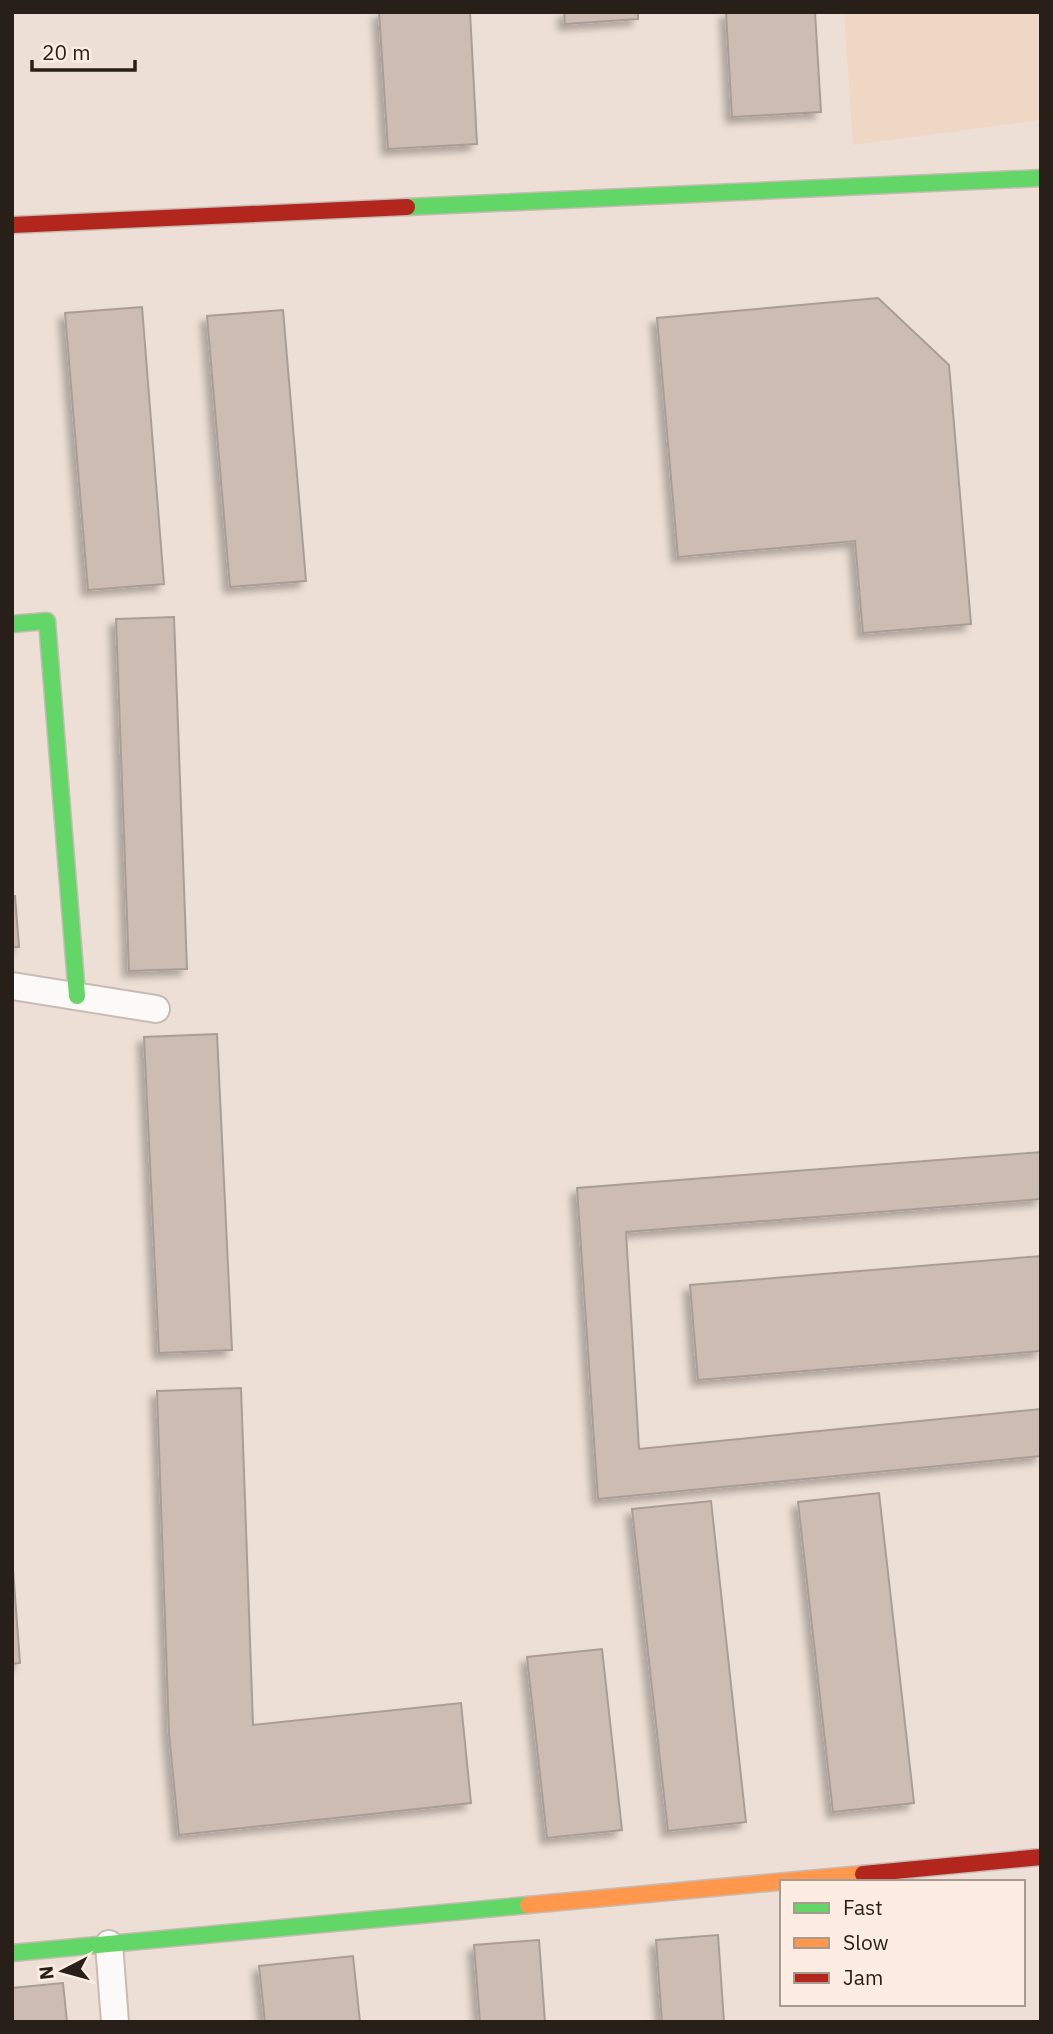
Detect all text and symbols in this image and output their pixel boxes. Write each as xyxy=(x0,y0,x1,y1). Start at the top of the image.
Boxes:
scale bar xyxy=(32,28,135,72)
text: 20 m xyxy=(42,38,91,66)
legend xyxy=(780,1880,1025,2006)
text: Fast xyxy=(843,1893,883,1921)
text: Slow xyxy=(843,1928,889,1956)
north arrow xyxy=(28,1936,98,2006)
text: Jam xyxy=(843,1963,883,1991)
text: N xyxy=(33,1965,59,1981)

